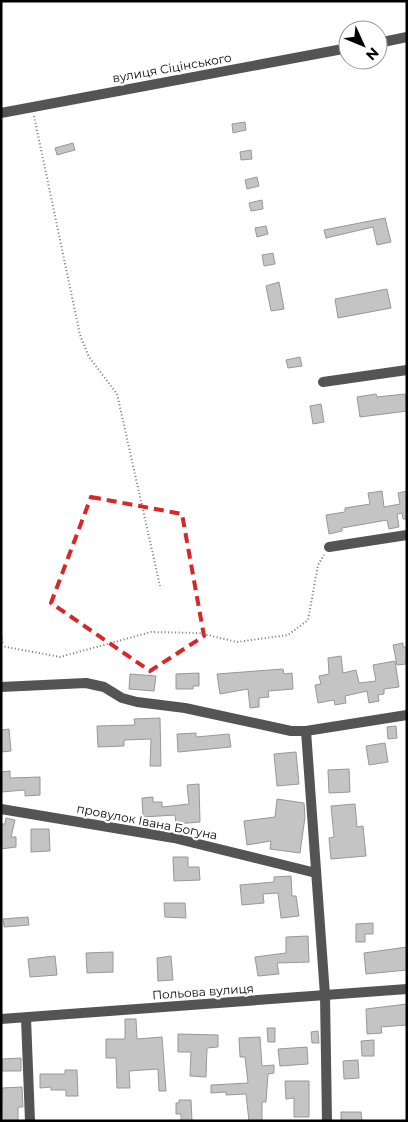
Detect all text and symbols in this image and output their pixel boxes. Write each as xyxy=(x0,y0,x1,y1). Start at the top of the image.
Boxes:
north arrow xyxy=(338,20,388,70)
text: N xyxy=(362,44,383,64)
street label: вулиця Сіцінського xyxy=(111,50,233,85)
street label: провулок Івана Богуна xyxy=(75,800,219,843)
street label: Польова вулиця xyxy=(152,980,254,1003)

